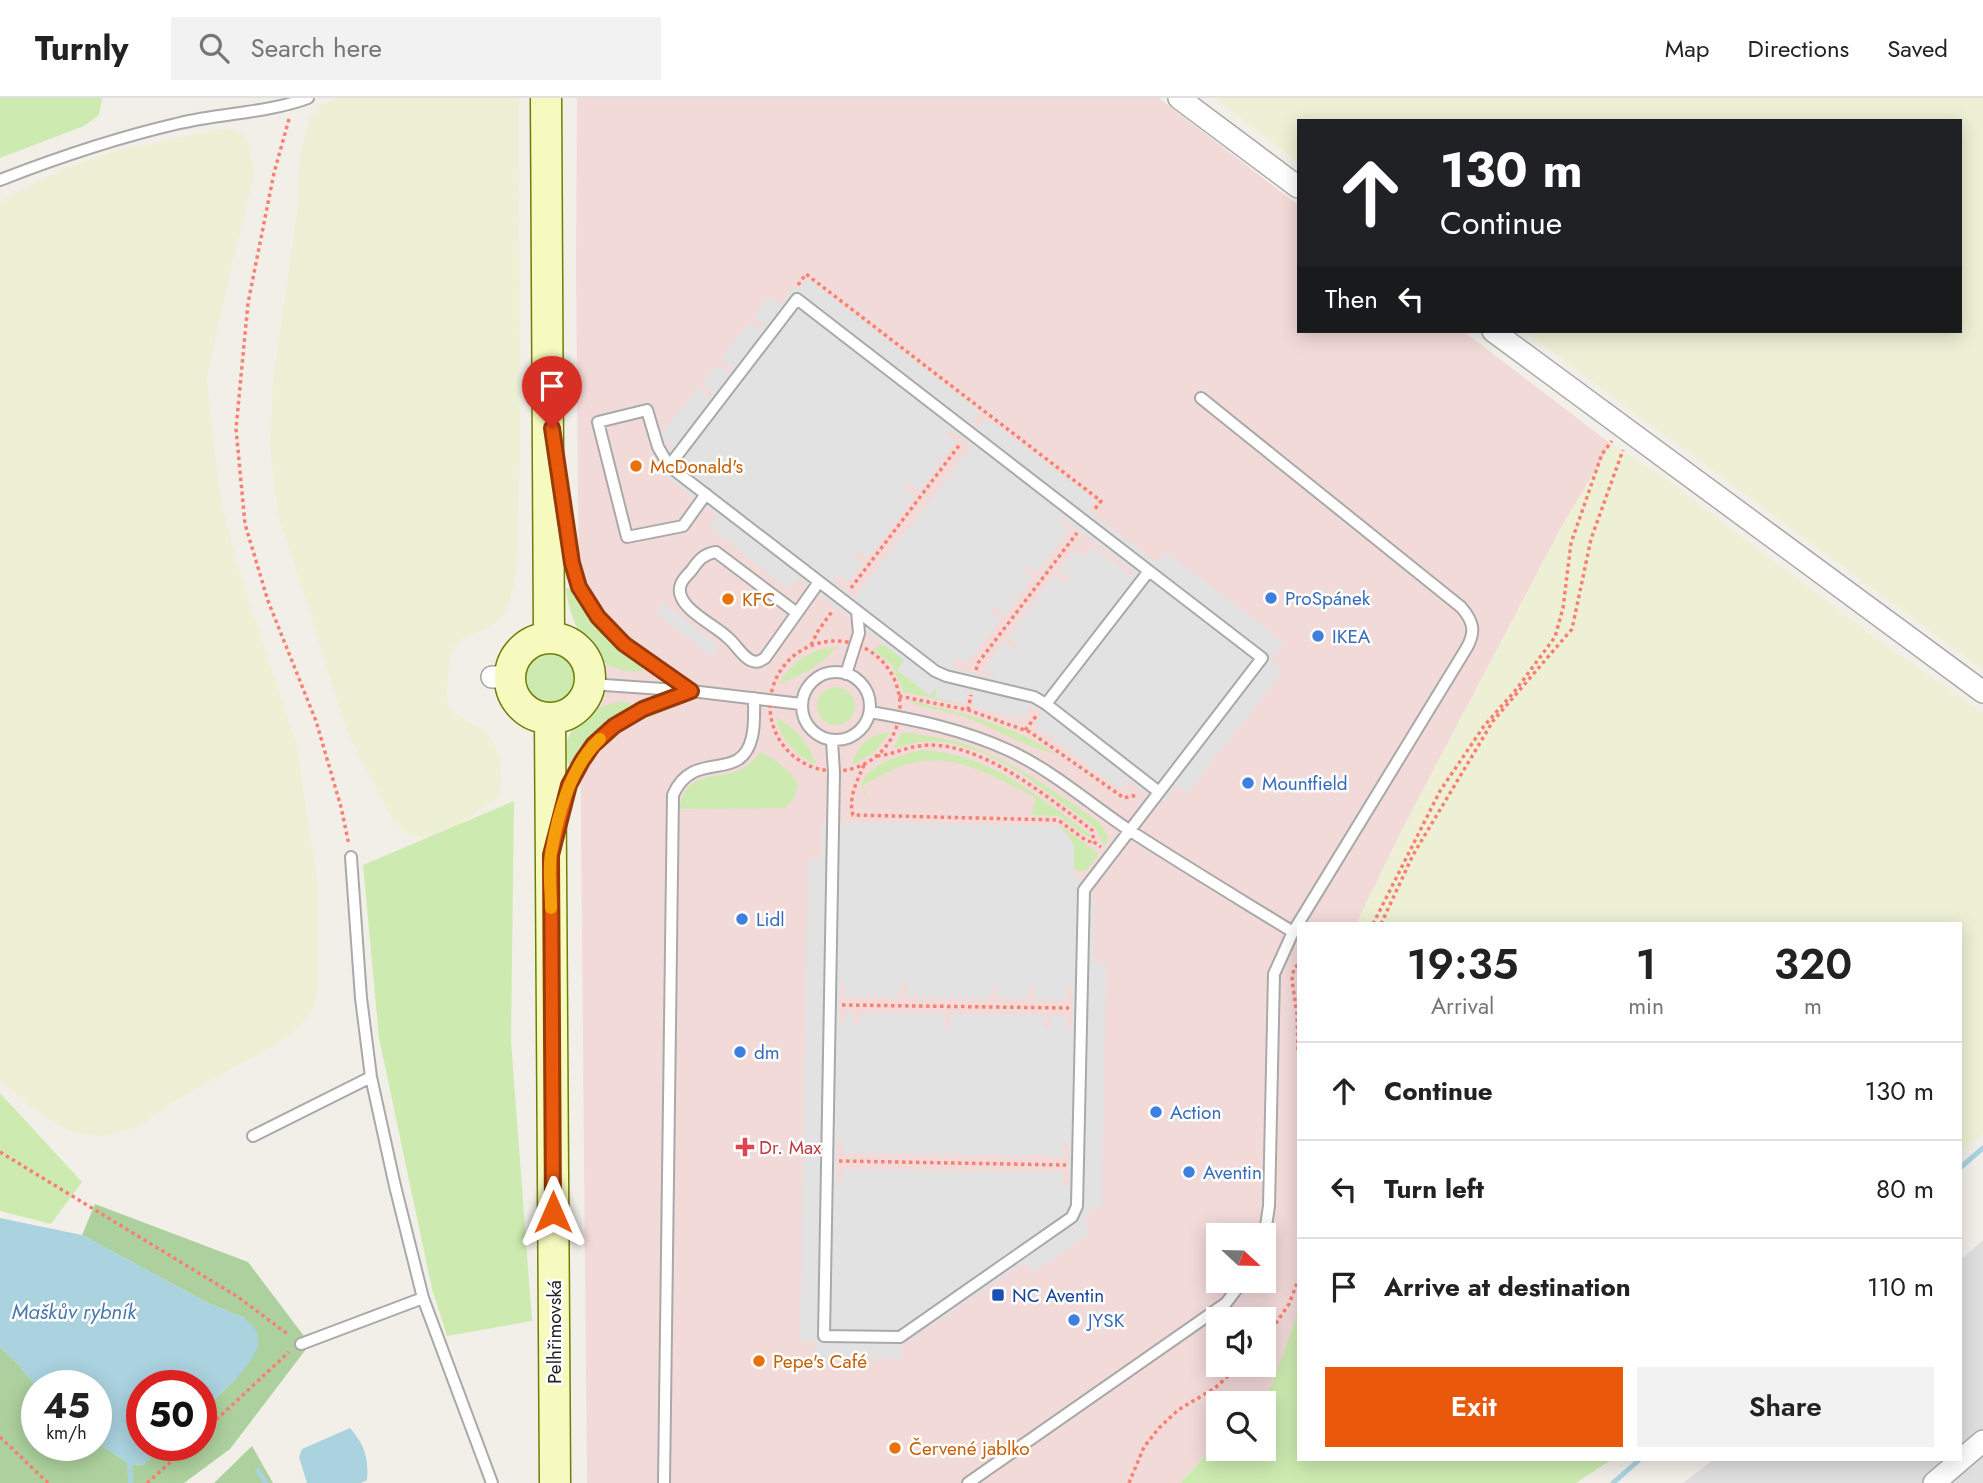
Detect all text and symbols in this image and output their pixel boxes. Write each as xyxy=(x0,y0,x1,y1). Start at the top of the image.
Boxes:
search box xyxy=(171,17,661,80)
text: Turnly xyxy=(35,25,129,72)
icon: search xyxy=(195,29,233,67)
text: Search here xyxy=(251,29,382,67)
text: Map xyxy=(1665,31,1710,66)
text: Directions xyxy=(1748,31,1849,66)
text: Saved xyxy=(1887,31,1948,66)
text: 130 m xyxy=(1440,135,1583,205)
icon: ahead xyxy=(1325,147,1416,238)
text: Continue xyxy=(1440,200,1562,246)
text: Then xyxy=(1325,280,1378,318)
icon: left xyxy=(1392,280,1430,318)
pin xyxy=(522,356,582,428)
icon: arrive xyxy=(533,367,571,405)
place label: McDonald's xyxy=(650,453,744,480)
marker: McDonald's xyxy=(628,458,644,474)
place label: ProSpánek xyxy=(1285,585,1371,612)
place label: KFC xyxy=(742,586,775,613)
marker: ProSpánek xyxy=(1263,590,1279,606)
marker: KFC xyxy=(720,591,736,607)
place label: IKEA xyxy=(1332,623,1371,650)
marker: IKEA xyxy=(1310,628,1326,644)
place label: Mountfield xyxy=(1262,770,1348,797)
marker: Mountfield xyxy=(1240,775,1256,791)
place label: Lidl xyxy=(756,906,785,933)
marker: Lidl xyxy=(734,911,750,927)
text: 19:35 xyxy=(1407,934,1519,995)
text: 1 xyxy=(1636,934,1656,995)
text: 320 xyxy=(1774,934,1852,995)
text: Arrival xyxy=(1431,989,1494,1023)
text: min xyxy=(1628,989,1664,1023)
text: m xyxy=(1804,989,1822,1023)
place label: dm xyxy=(754,1039,780,1066)
marker: dm xyxy=(732,1044,748,1060)
icon: ahead xyxy=(1325,1072,1363,1110)
text: Continue xyxy=(1384,1072,1493,1110)
text: 130 m xyxy=(1864,1072,1934,1110)
place label: Action xyxy=(1170,1099,1221,1126)
marker: Action xyxy=(1148,1104,1164,1120)
place label: Dr. Max xyxy=(759,1134,821,1161)
marker: Dr. Max xyxy=(737,1139,753,1155)
place label: Aventin xyxy=(1203,1159,1262,1186)
marker: Aventin xyxy=(1181,1164,1197,1180)
icon: left xyxy=(1325,1170,1363,1208)
text: Turn left xyxy=(1384,1170,1484,1208)
text: 80 m xyxy=(1876,1170,1934,1208)
position arrow xyxy=(516,1175,590,1249)
north arrow xyxy=(1206,1223,1276,1293)
map controls xyxy=(1206,1223,1276,1461)
icon: arrive xyxy=(1325,1268,1363,1306)
text: Arrive at destination xyxy=(1384,1268,1631,1306)
text: 110 m xyxy=(1867,1268,1934,1306)
street label: Pelhřimovská xyxy=(541,1280,568,1384)
place label: NC Aventin xyxy=(1012,1282,1104,1309)
marker: NC Aventin xyxy=(990,1287,1006,1303)
water label: Maškův rybník xyxy=(12,1297,137,1327)
place label: JYSK xyxy=(1085,1307,1125,1334)
button: sound xyxy=(1206,1307,1276,1377)
marker: JYSK xyxy=(1066,1312,1082,1328)
place label: Pepe's Café xyxy=(773,1348,867,1375)
marker: Pepe's Café xyxy=(751,1353,767,1369)
button: Exit xyxy=(1325,1367,1623,1447)
button: Share xyxy=(1637,1367,1934,1447)
speed limit sign: 50 xyxy=(126,1370,217,1461)
text: 45 xyxy=(43,1381,90,1431)
button: search xyxy=(1206,1391,1276,1461)
text: km/h xyxy=(46,1420,87,1446)
place label: Červené jablko xyxy=(909,1435,1030,1462)
marker: Červené jablko xyxy=(887,1440,903,1456)

